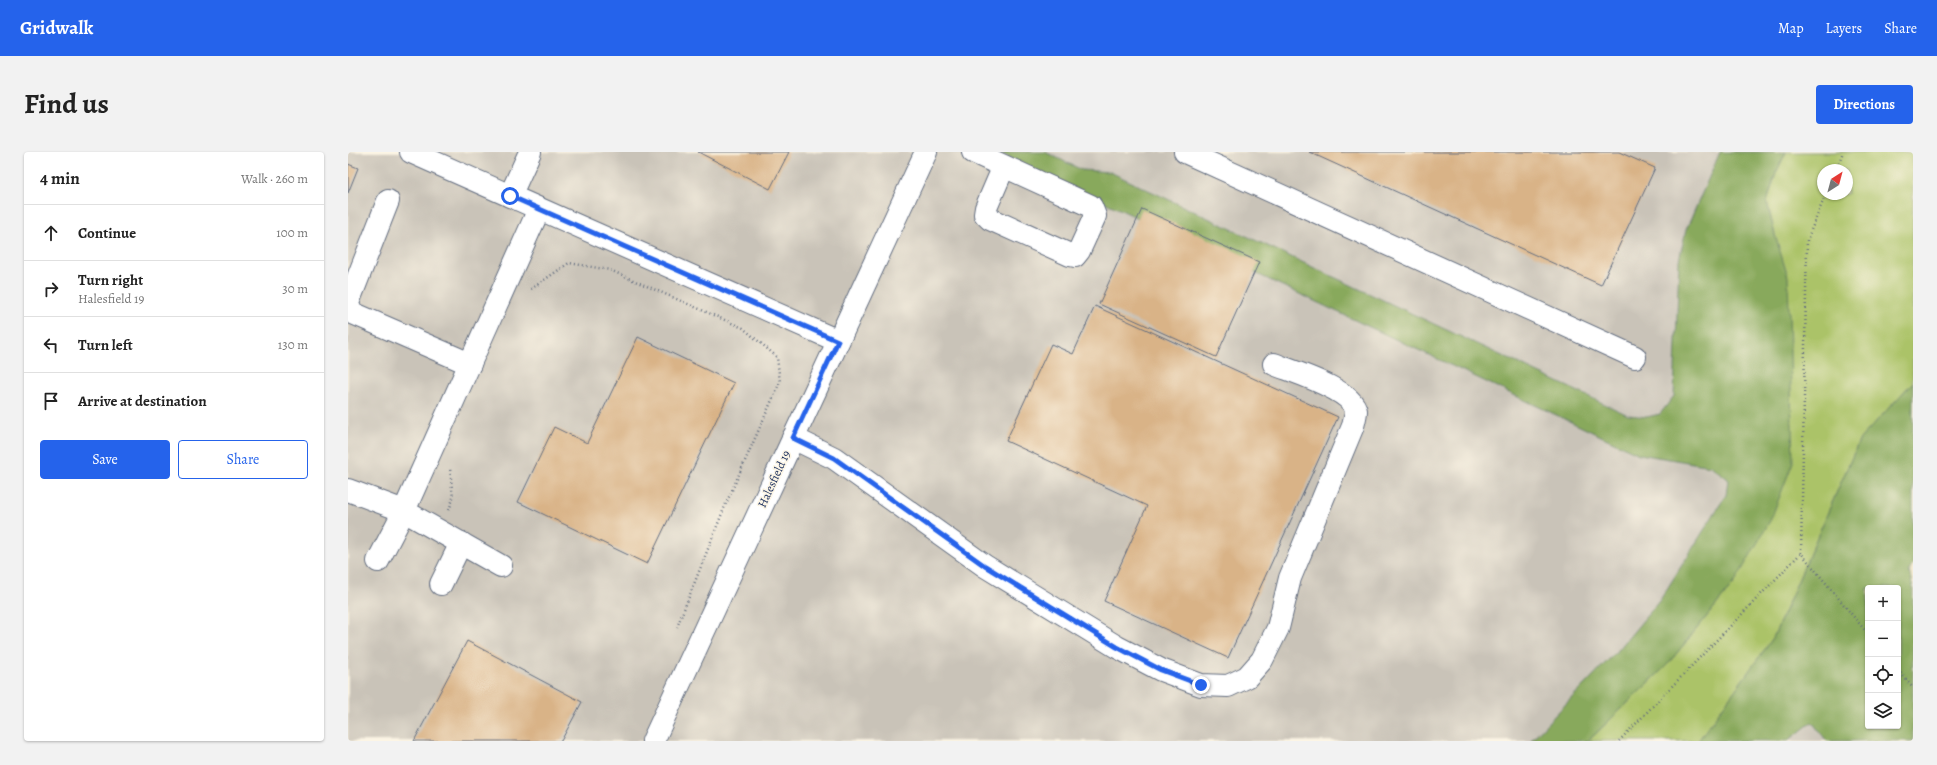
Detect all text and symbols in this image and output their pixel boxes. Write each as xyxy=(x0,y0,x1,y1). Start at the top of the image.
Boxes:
text: Gridwalk xyxy=(20,15,93,41)
text: Map xyxy=(1778,19,1804,38)
text: Layers xyxy=(1826,19,1862,38)
text: Share xyxy=(1884,19,1917,38)
text: Find us xyxy=(24,85,109,123)
button: Directions xyxy=(1816,85,1913,124)
north arrow xyxy=(1817,164,1853,200)
text: 4 min xyxy=(40,167,80,190)
text: Walk · 260 m xyxy=(241,170,308,187)
route start xyxy=(501,187,519,205)
icon: ahead xyxy=(40,222,62,244)
text: Continue xyxy=(78,223,136,243)
text: 100 m xyxy=(276,224,308,241)
text: Turn right xyxy=(78,270,143,290)
icon: right xyxy=(40,278,62,300)
text: 30 m xyxy=(282,280,308,297)
text: Halesfield 19 xyxy=(78,290,144,307)
icon: left xyxy=(40,334,62,356)
text: Turn left xyxy=(78,335,133,355)
text: 130 m xyxy=(278,336,308,353)
icon: arrive xyxy=(40,390,62,412)
text: Arrive at destination xyxy=(78,391,207,411)
button: Save xyxy=(40,440,170,479)
button: Share xyxy=(178,440,308,479)
street label: Halesfield 19 xyxy=(754,448,794,510)
map controls xyxy=(1865,585,1901,729)
button: + xyxy=(1865,585,1901,621)
button: − xyxy=(1865,621,1901,657)
button: locate xyxy=(1865,657,1901,693)
route end xyxy=(1192,676,1210,694)
button: layers xyxy=(1865,693,1901,729)

